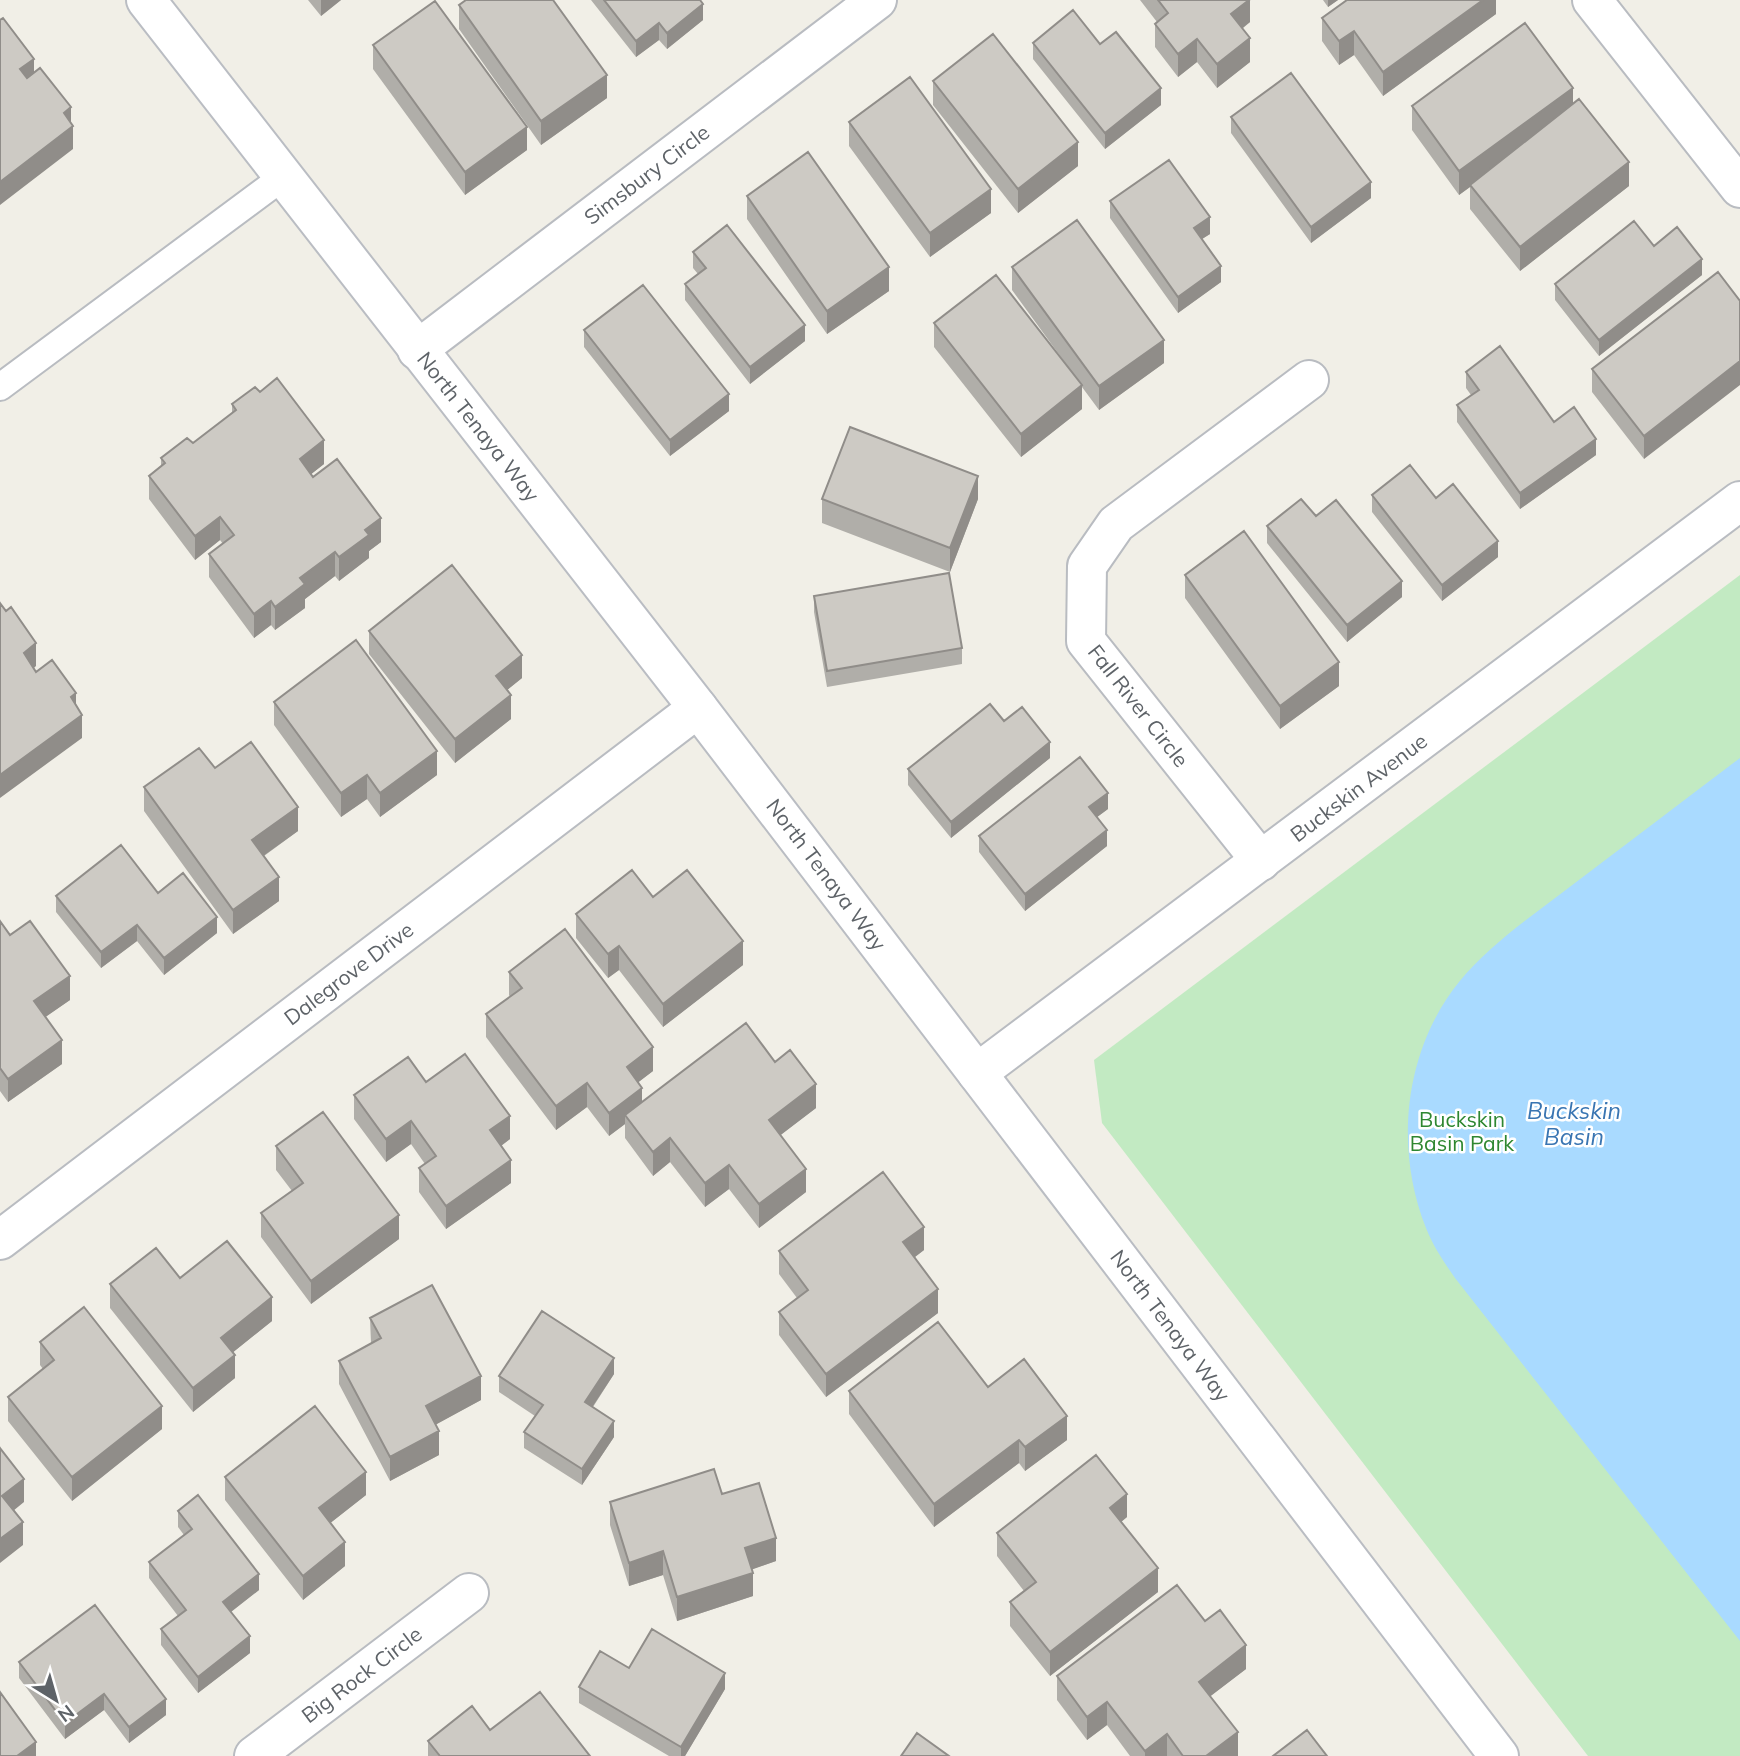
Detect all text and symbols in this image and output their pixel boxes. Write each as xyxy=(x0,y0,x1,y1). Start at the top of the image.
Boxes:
street label: Simsbury Circle xyxy=(579,119,714,230)
street label: North Tenaya Way xyxy=(412,346,545,507)
street label: Fall River Circle xyxy=(1083,639,1195,772)
street label: Buckskin Avenue xyxy=(1285,727,1432,847)
street label: North Tenaya Way xyxy=(761,793,892,955)
street label: Dalegrove Drive xyxy=(279,916,418,1030)
water label: Buckskin Basin xyxy=(1527,1096,1621,1151)
park label: Buckskin Basin Park xyxy=(1410,1106,1514,1156)
street label: North Tenaya Way xyxy=(1105,1244,1236,1406)
street label: Big Rock Circle xyxy=(296,1620,427,1728)
north arrow xyxy=(21,1665,91,1735)
text: N xyxy=(53,1700,79,1727)

